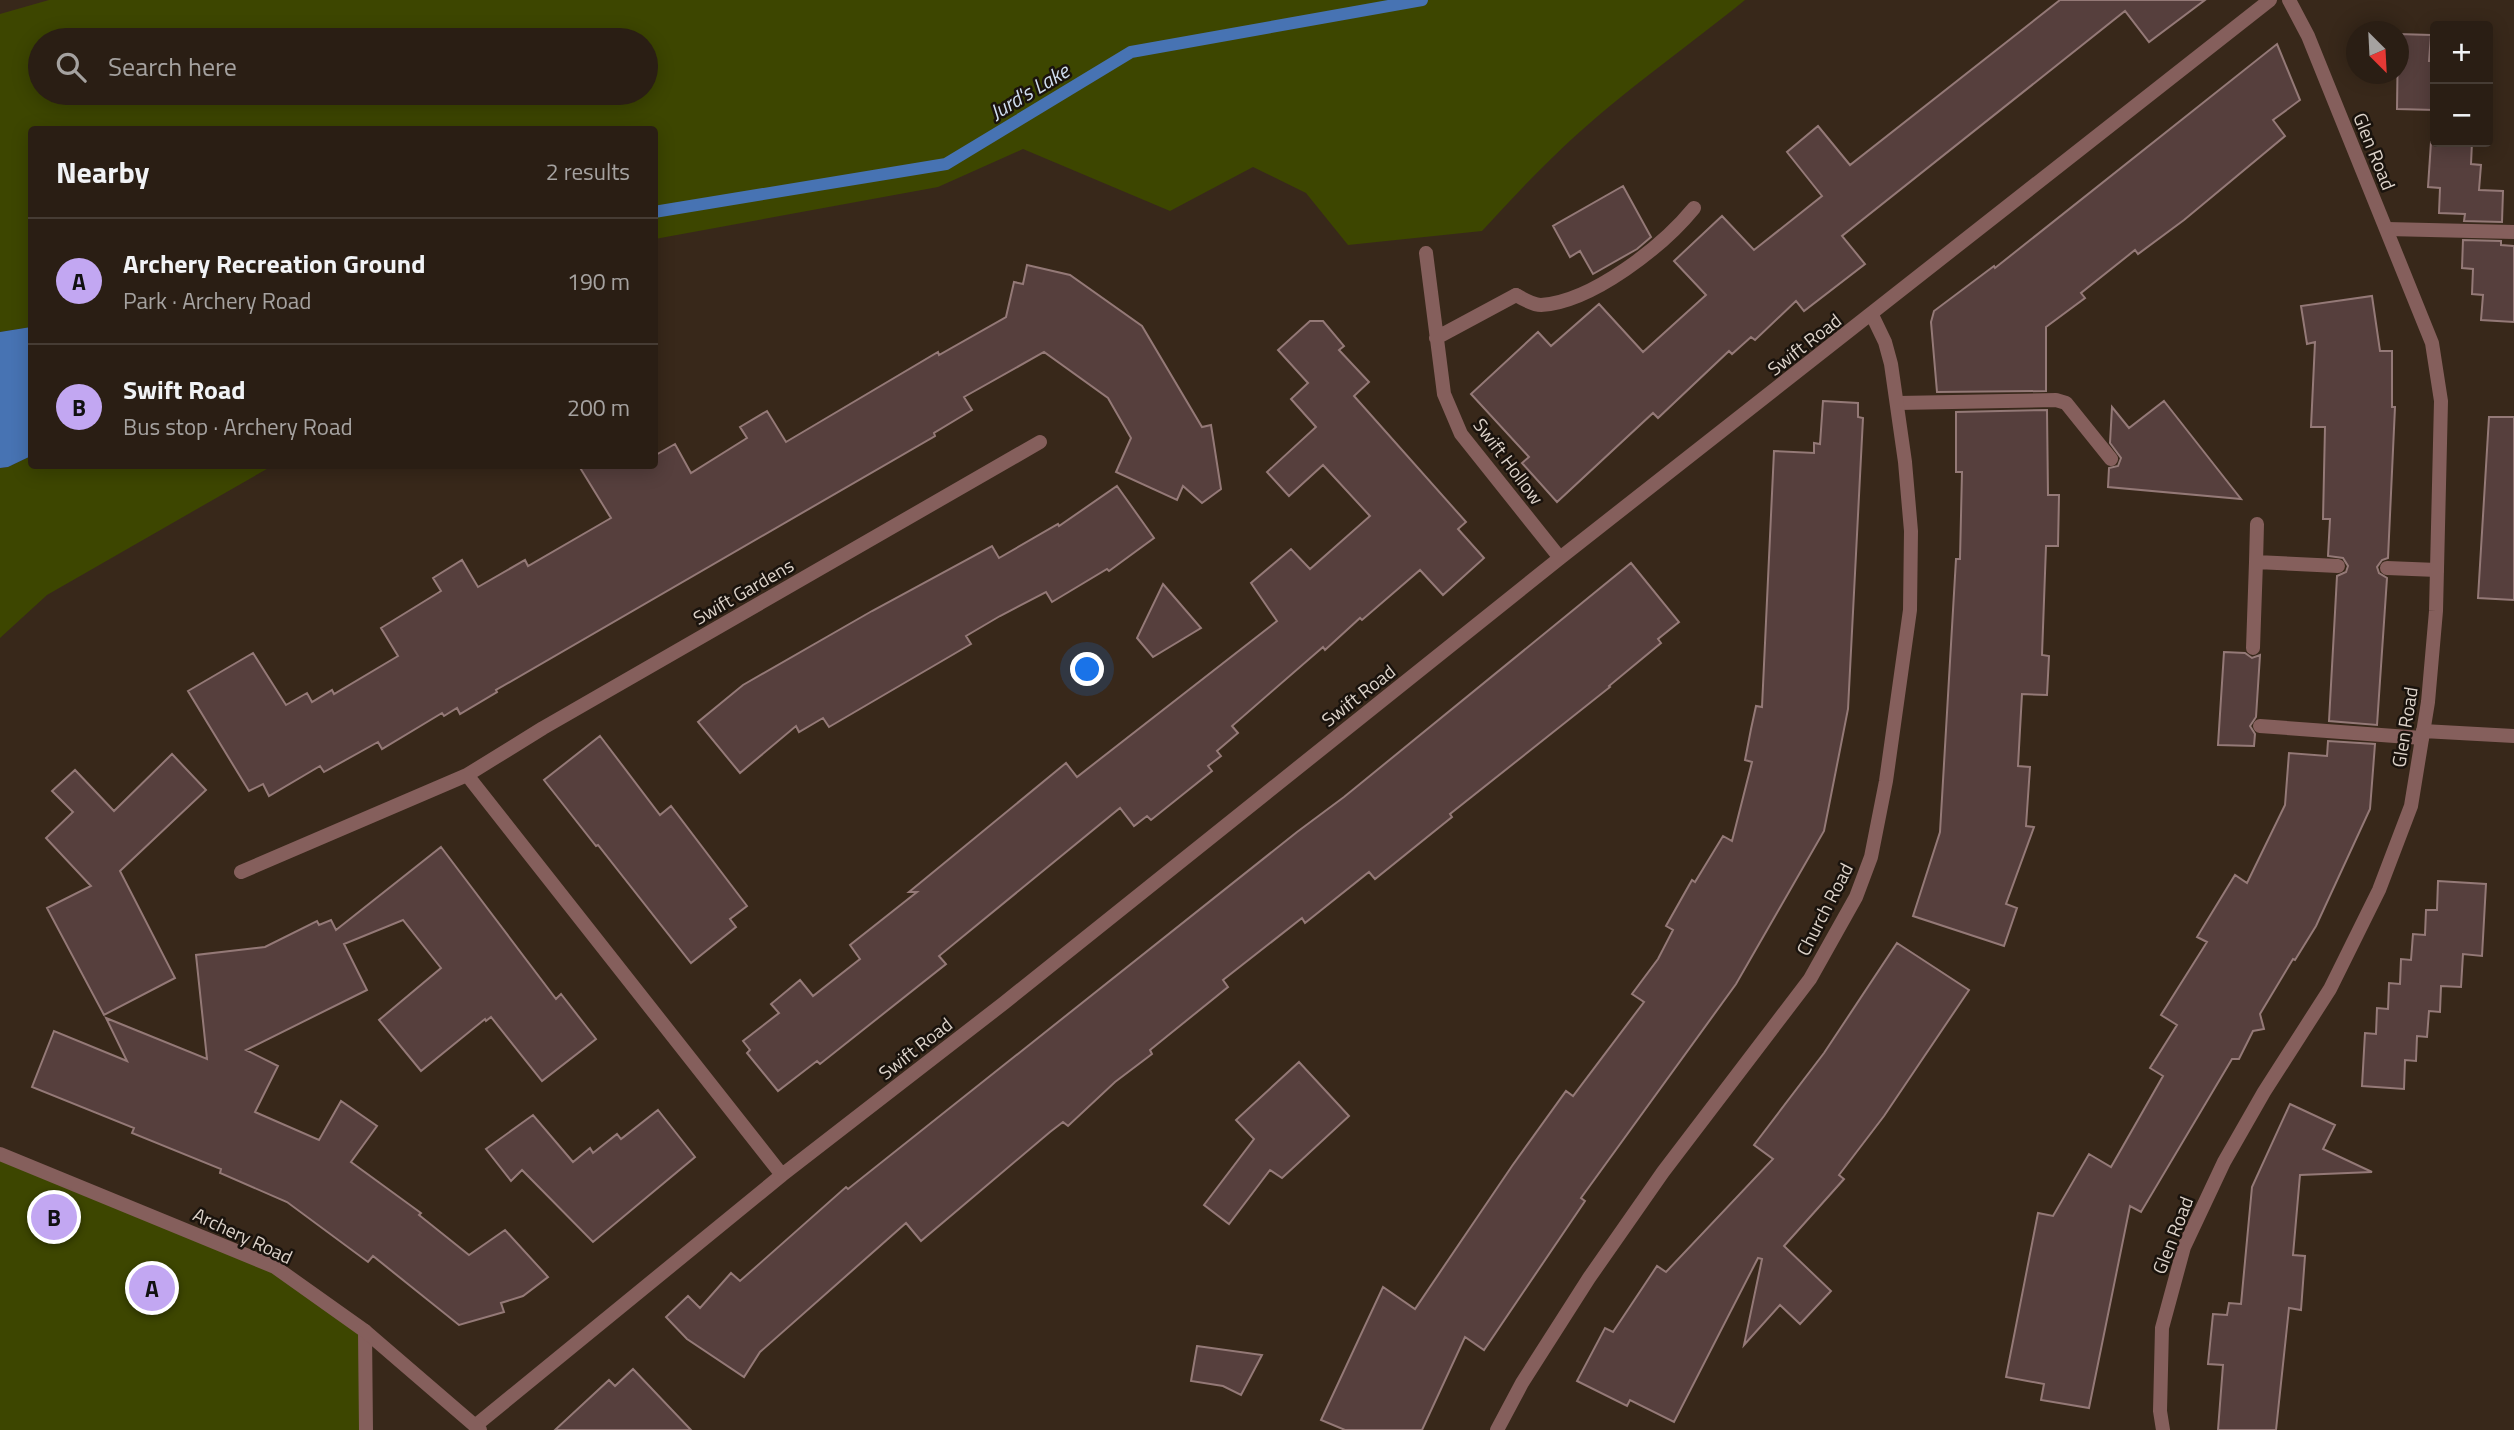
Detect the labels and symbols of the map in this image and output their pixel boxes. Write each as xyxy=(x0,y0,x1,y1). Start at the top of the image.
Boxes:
north arrow xyxy=(2346,21,2409,84)
water label: Jurd's Lake xyxy=(983,54,1076,127)
street label: Glen Road xyxy=(2346,108,2404,194)
street label: Swift Road xyxy=(1761,306,1847,382)
street label: Swift Hollow xyxy=(1467,412,1551,510)
street label: Swift Gardens xyxy=(687,550,799,632)
your location xyxy=(1070,652,1104,686)
street label: Swift Road xyxy=(1315,657,1401,733)
street label: Glen Road xyxy=(2383,685,2425,769)
street label: Church Road xyxy=(1788,857,1860,961)
street label: Swift Road xyxy=(872,1010,958,1086)
pin: B xyxy=(31,1191,77,1243)
street label: Glen Road xyxy=(2144,1192,2200,1278)
street label: Archery Road xyxy=(188,1199,298,1271)
pin: A xyxy=(129,1262,175,1314)

